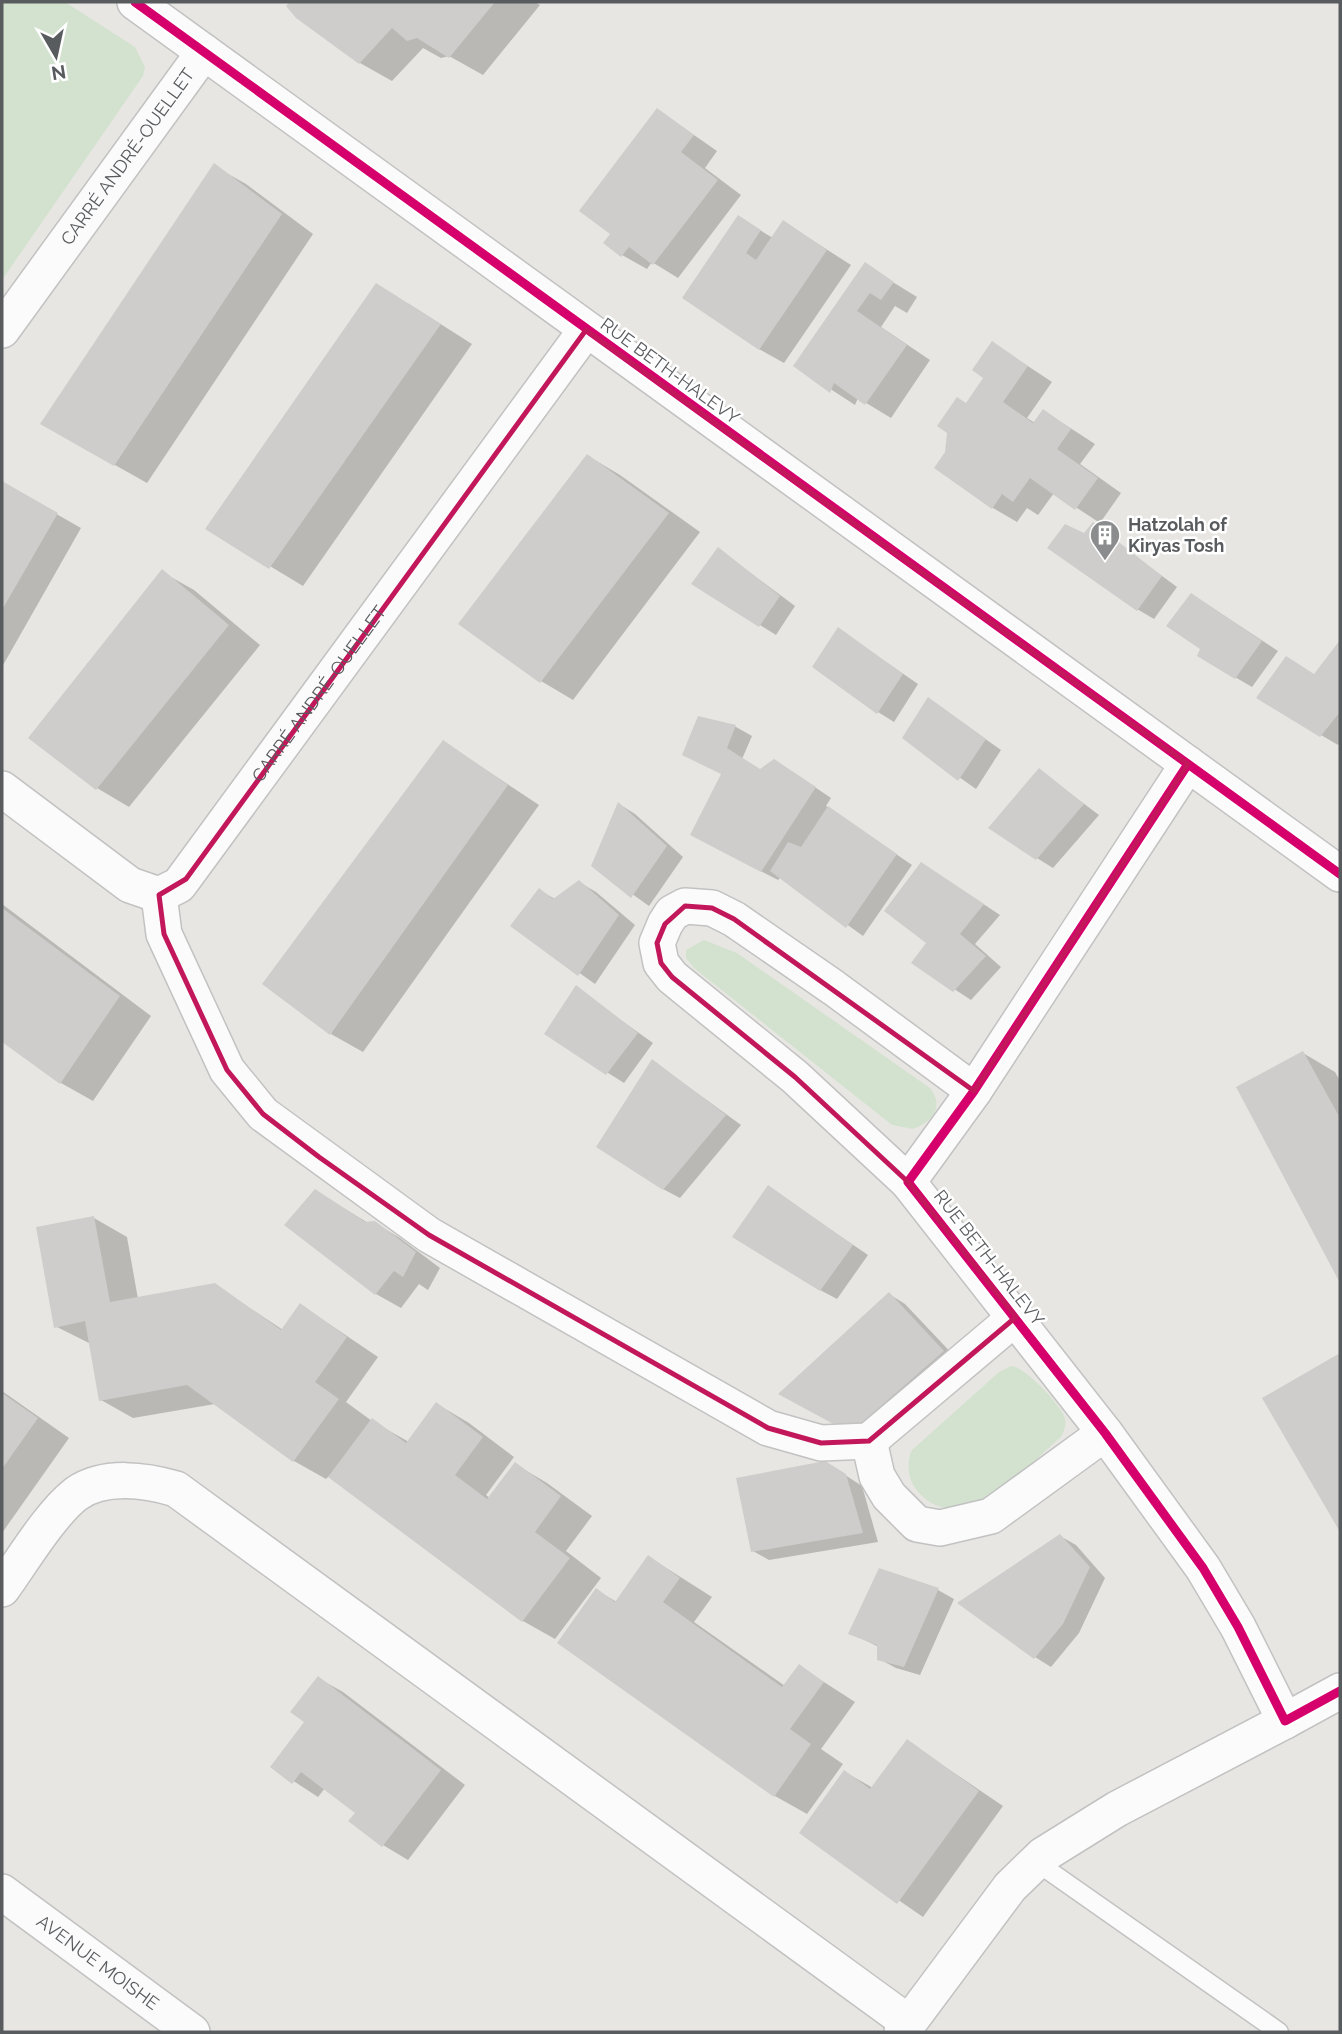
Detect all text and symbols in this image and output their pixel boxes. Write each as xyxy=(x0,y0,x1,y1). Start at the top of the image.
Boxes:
north arrow xyxy=(21,21,91,91)
street label: CARRÉ ANDRÉ-OUELLET xyxy=(56,64,198,250)
street label: RUE BETH-HALEVY xyxy=(597,313,744,428)
place label: Hatzolah of Kiryas Tosh xyxy=(1128,514,1228,556)
building icon: Hatzolah of Kiryas Tosh xyxy=(1088,518,1122,562)
street label: CARRÉ ANDRÉ-OUELLET xyxy=(247,601,390,786)
street label: RUE BETH-HALEVY xyxy=(930,1186,1049,1330)
street label: AVENUE MOISHE xyxy=(33,1910,163,2014)

